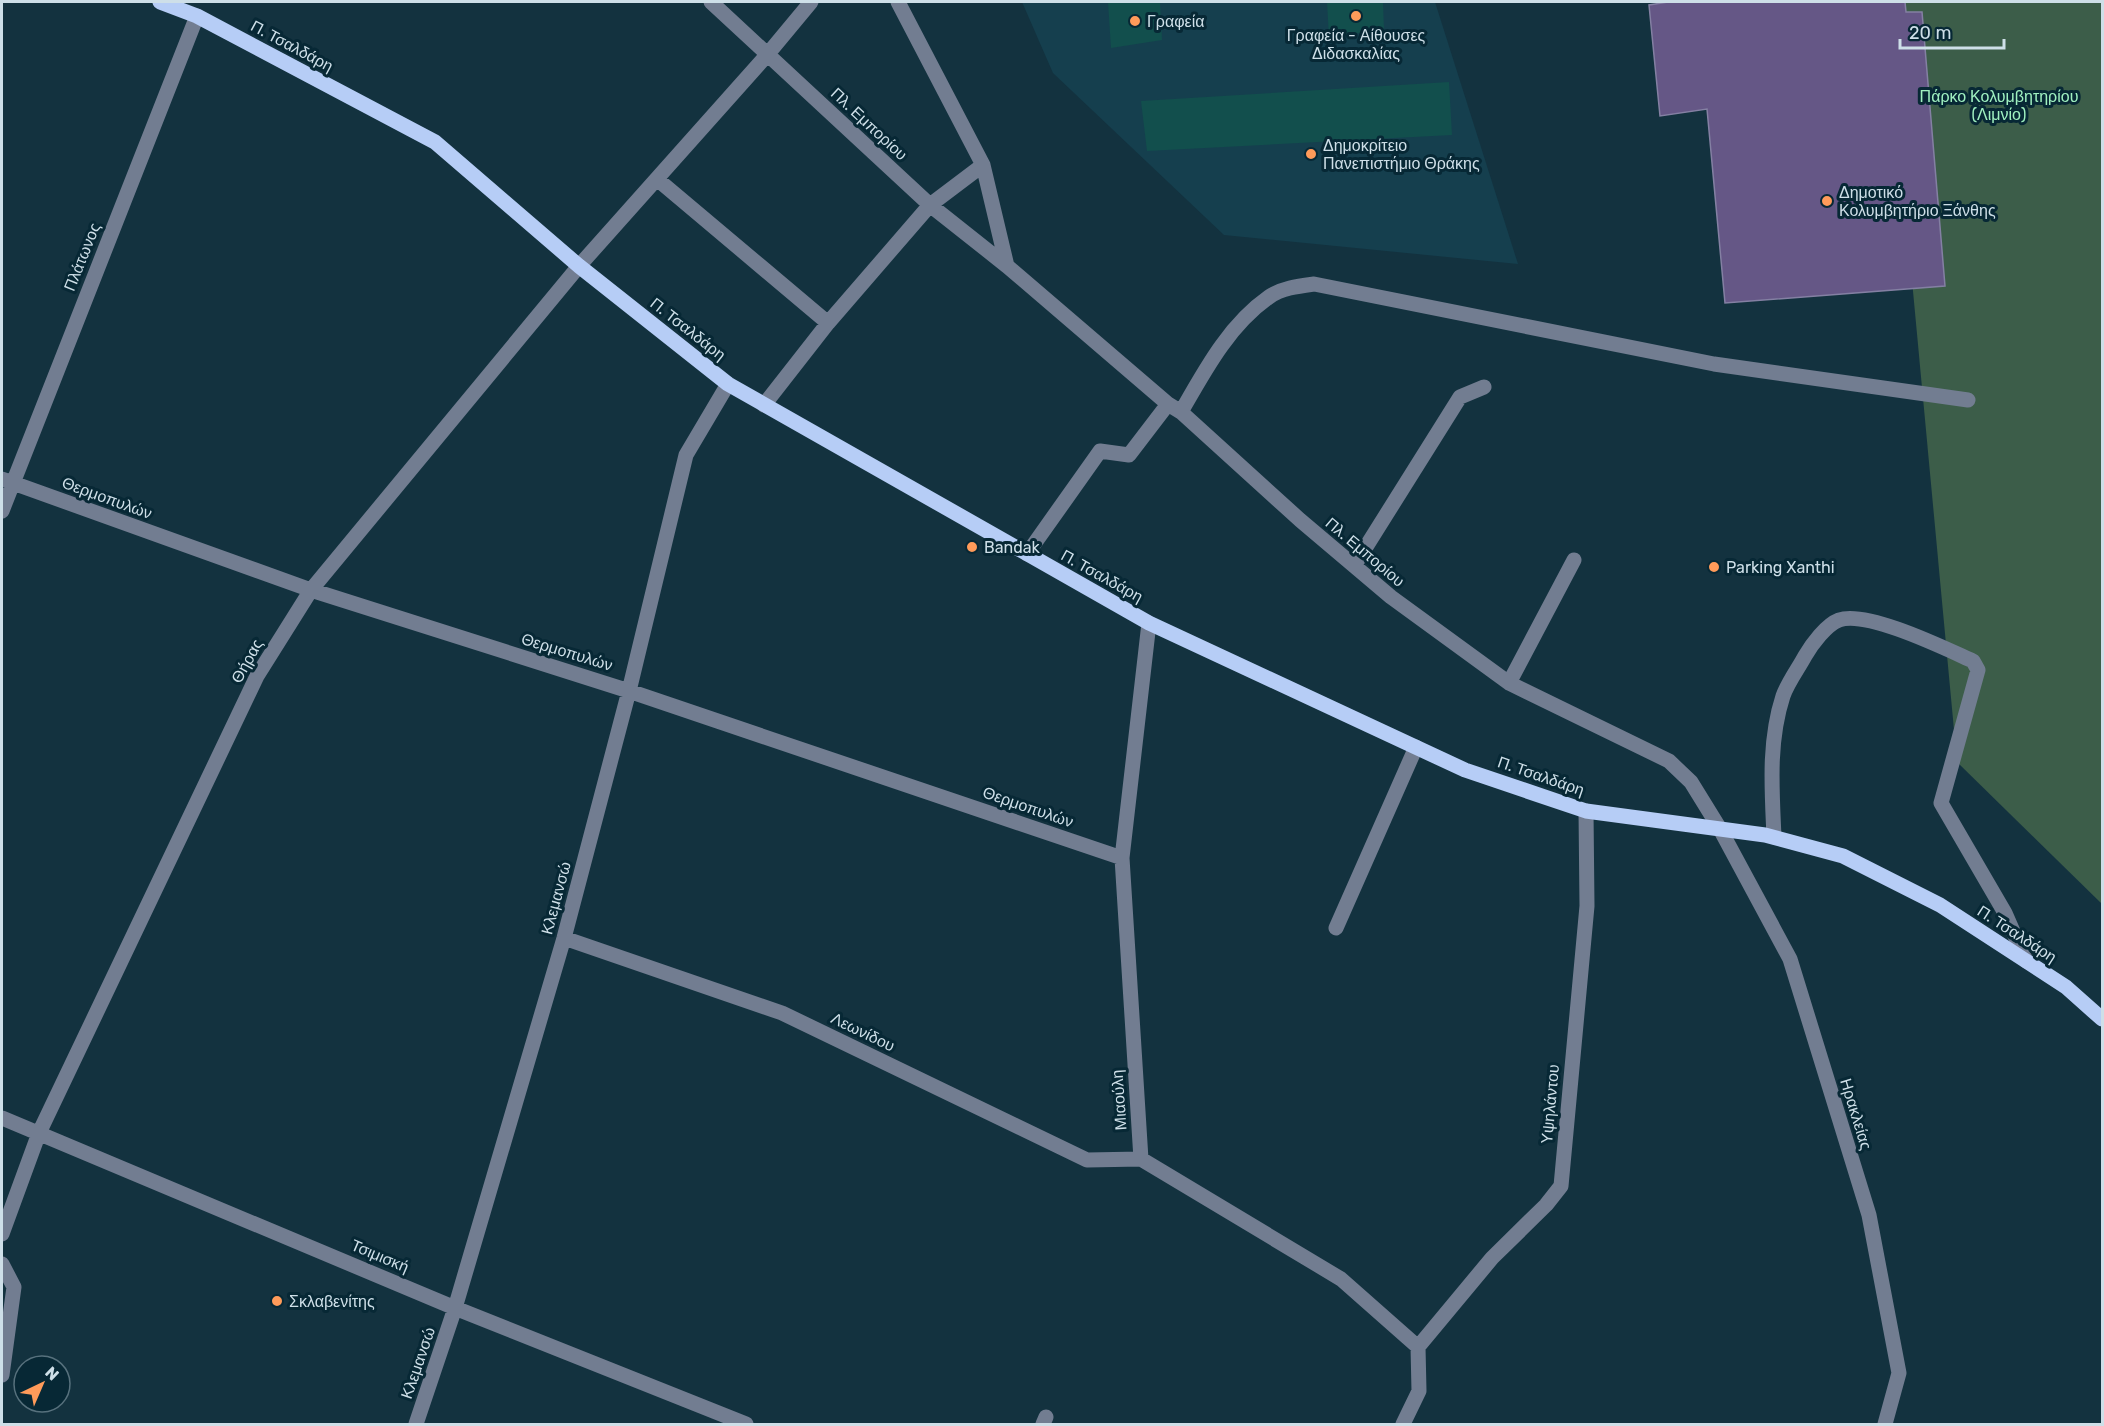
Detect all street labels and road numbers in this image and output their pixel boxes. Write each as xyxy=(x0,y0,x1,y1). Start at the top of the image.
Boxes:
street label: Π. Τσαλδάρη xyxy=(248,16,336,76)
street label: Πλ. Εμπορίου xyxy=(827,84,911,164)
street label: Πλάτωνος xyxy=(60,220,104,294)
street label: Π. Τσαλδάρη xyxy=(646,294,730,364)
street label: Θερμοπυλών xyxy=(59,473,155,523)
street label: Πλ. Εμπορίου xyxy=(1322,513,1408,591)
street label: Π. Τσαλδάρη xyxy=(1058,546,1146,606)
street label: Θερμοπυλών xyxy=(519,629,615,675)
street label: Θήρας xyxy=(227,635,267,686)
street label: Π. Τσαλδάρη xyxy=(1495,752,1587,800)
street label: Θερμοπυλών xyxy=(980,783,1076,831)
street label: Κλεμανσώ xyxy=(537,859,575,937)
street label: Π. Τσαλδάρη xyxy=(1974,901,2060,967)
street label: Λεωνίδου xyxy=(828,1008,898,1056)
street label: Υψηλάντου xyxy=(1537,1063,1563,1145)
street label: Μιαούλη xyxy=(1107,1069,1131,1131)
street label: Ηρακλείας xyxy=(1836,1076,1876,1152)
street label: Τσιμισκή xyxy=(348,1235,412,1277)
street label: Κλεμανσώ xyxy=(397,1325,439,1401)

